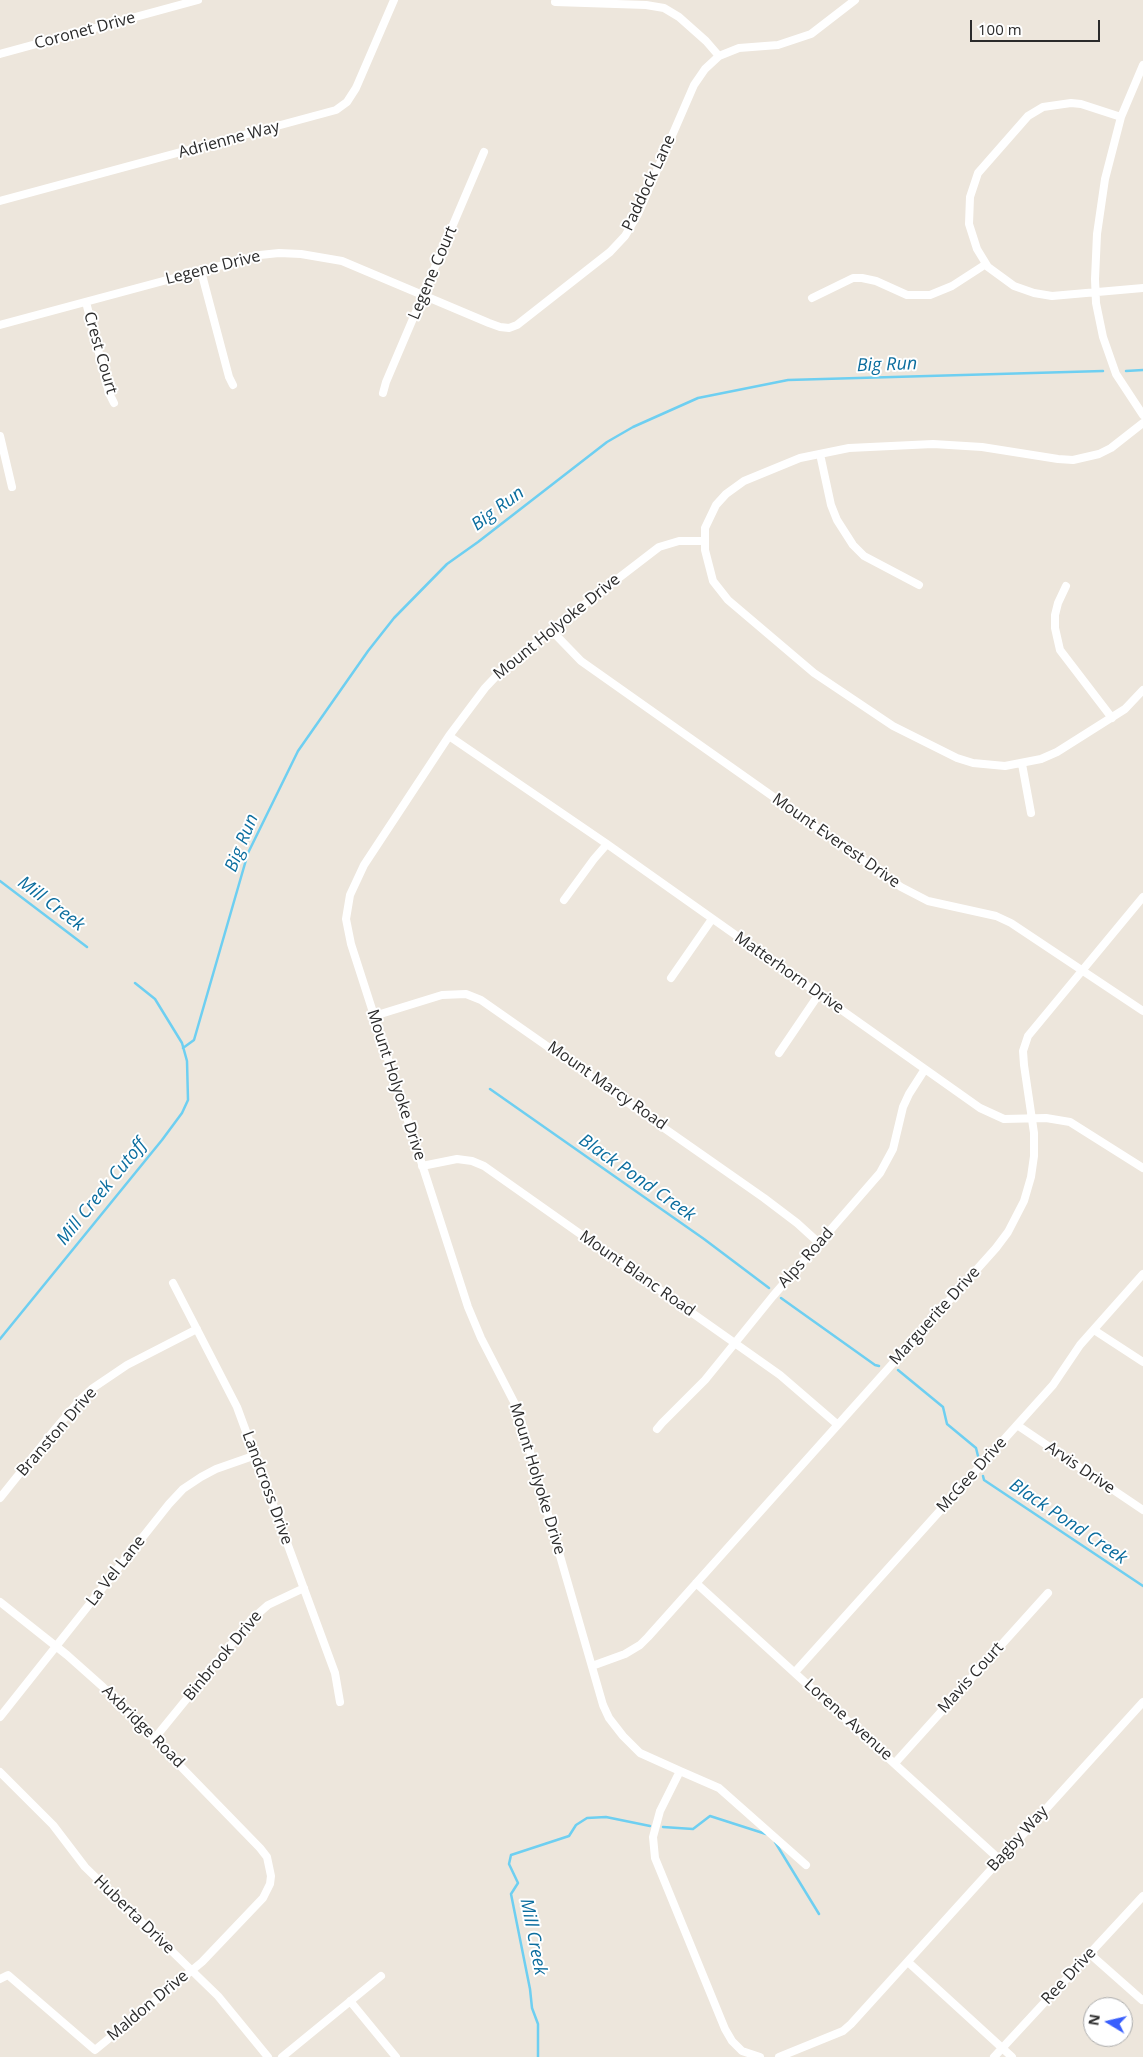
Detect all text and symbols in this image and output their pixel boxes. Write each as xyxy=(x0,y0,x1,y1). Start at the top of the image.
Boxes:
street label: Coronet Drive xyxy=(32,8,138,54)
scale bar xyxy=(973,10,1103,42)
text: 100 m xyxy=(978,19,1022,39)
street label: Adrienne Way xyxy=(176,117,282,163)
street label: Paddock Lane xyxy=(618,132,680,234)
street label: Legene Court xyxy=(405,223,461,323)
street label: Legene Drive xyxy=(164,247,262,289)
street label: Crest Court xyxy=(79,310,121,396)
water label: Big Run xyxy=(856,353,918,377)
water label: Big Run xyxy=(467,482,529,536)
street label: Mount Holyoke Drive xyxy=(490,570,624,684)
street label: Mount Everest Drive xyxy=(768,790,904,892)
water label: Big Run xyxy=(221,811,263,875)
water label: Mill Creek xyxy=(13,872,89,936)
street label: Matterhorn Drive xyxy=(731,928,847,1018)
street label: Mount Holyoke Drive xyxy=(363,1007,429,1163)
street label: Mount Marcy Road xyxy=(544,1038,670,1134)
water label: Black Pond Creek xyxy=(575,1130,699,1226)
water label: Mill Creek Cutoff xyxy=(52,1134,152,1250)
street label: Alps Road xyxy=(774,1224,838,1292)
street label: Mount Blanc Road xyxy=(576,1227,698,1321)
street label: Marguerite Drive xyxy=(886,1263,984,1369)
street label: Branston Drive xyxy=(13,1384,101,1480)
street label: Mount Holyoke Drive xyxy=(505,1401,569,1557)
street label: Landcross Drive xyxy=(238,1429,296,1547)
street label: McGee Drive xyxy=(933,1433,1011,1517)
street label: Arvis Drive xyxy=(1042,1438,1118,1498)
water label: Black Pond Creek xyxy=(1005,1475,1131,1569)
street label: La Vel Lane xyxy=(83,1532,149,1610)
street label: Binbrook Drive xyxy=(180,1607,266,1705)
street label: Mavis Court xyxy=(934,1639,1008,1717)
street label: Lorene Avenue xyxy=(800,1675,896,1765)
street label: Axbridge Road xyxy=(98,1682,188,1772)
street label: Bagby Way xyxy=(984,1802,1052,1876)
street label: Huberta Drive xyxy=(90,1872,178,1958)
water label: Mill Creek xyxy=(515,1897,551,1977)
street label: Ree Drive xyxy=(1038,1943,1100,2009)
street label: Maldon Drive xyxy=(104,1967,192,2045)
north arrow xyxy=(1083,1997,1133,2047)
text: N xyxy=(1083,2013,1104,2027)

